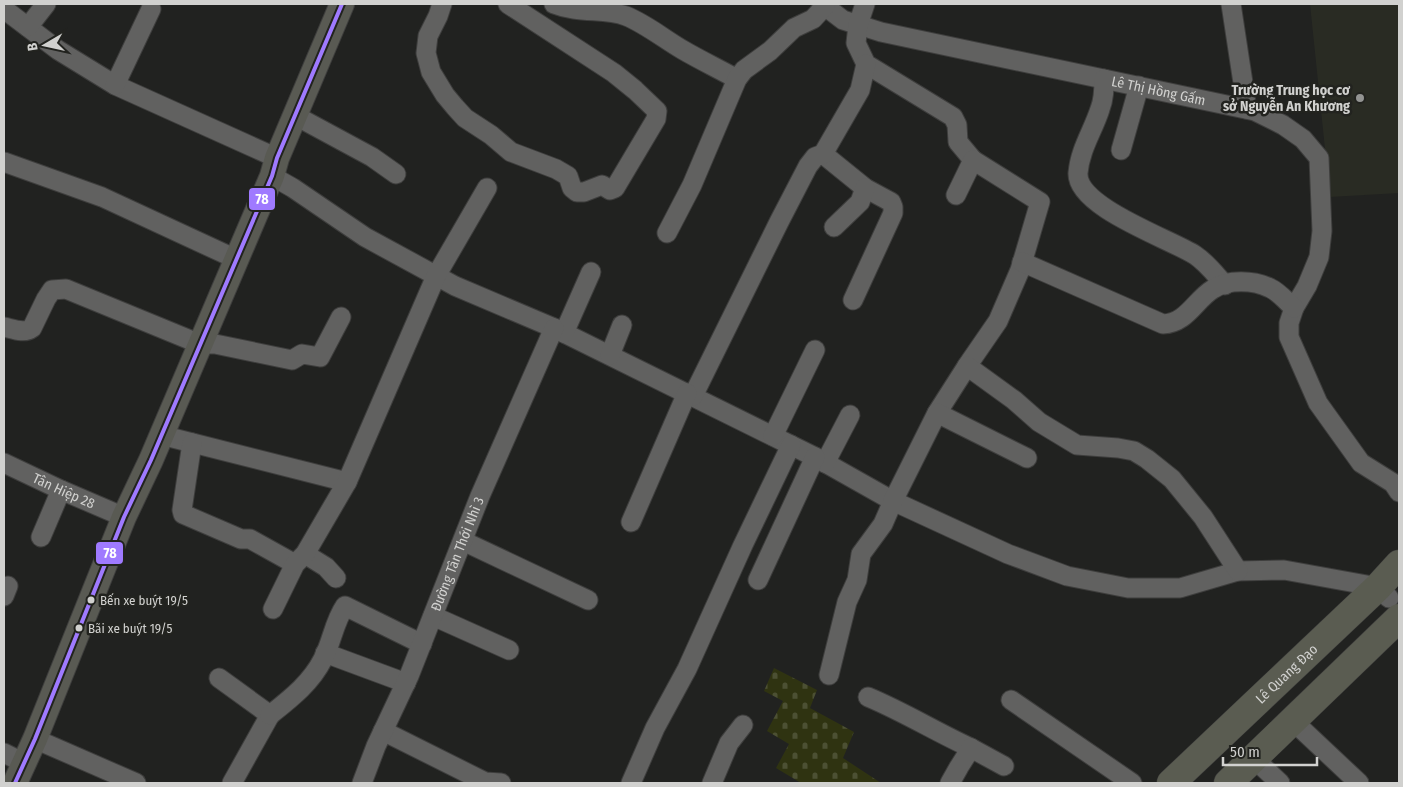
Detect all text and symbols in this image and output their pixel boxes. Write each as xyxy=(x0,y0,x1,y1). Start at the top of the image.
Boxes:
north arrow xyxy=(20,20,70,70)
text: B xyxy=(24,42,42,52)
street label: Lê Thị Hồng Gấm xyxy=(1110,72,1207,109)
place label: Trường Trung học cơ sở Nguyễn An Khương xyxy=(1223,82,1351,115)
marker: Trường Trung học cơ sở Nguyễn An Khương xyxy=(1354,92,1366,104)
line badge: 78 xyxy=(248,187,276,211)
text: 78 xyxy=(255,191,269,208)
street label: Tân Hiệp 28 xyxy=(30,469,97,512)
street label: Đường Tân Thới Nhì 3 xyxy=(427,495,487,614)
line badge: 78 xyxy=(95,541,124,565)
text: 78 xyxy=(103,545,117,562)
place label: Bến xe buýt 19/5 xyxy=(100,593,188,608)
marker: Bến xe buýt 19/5 xyxy=(86,595,96,605)
place label: Bãi xe buýt 19/5 xyxy=(88,621,172,636)
marker: Bãi xe buýt 19/5 xyxy=(74,623,84,633)
street label: Lê Quang Đạo xyxy=(1252,640,1321,707)
scale bar xyxy=(1223,734,1317,766)
text: 50 m xyxy=(1230,743,1260,761)

